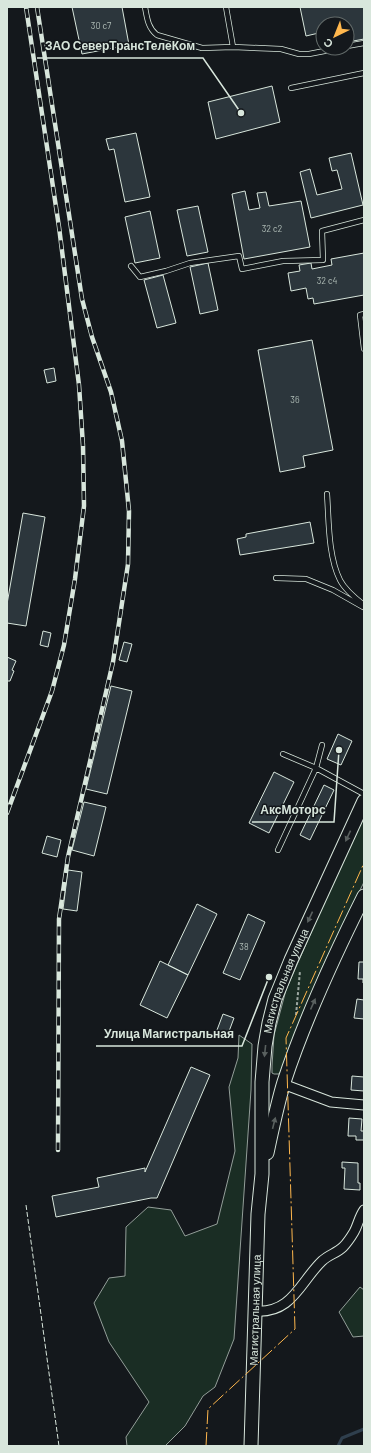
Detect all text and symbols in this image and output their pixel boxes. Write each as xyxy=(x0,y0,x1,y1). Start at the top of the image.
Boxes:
north arrow xyxy=(315,16,355,56)
house number: 30 с7 xyxy=(91,20,112,31)
callout: ЗАО СеверТрансТелеКом xyxy=(37,34,203,58)
text: С xyxy=(320,36,335,51)
text: ЗАО СеверТрансТелеКом xyxy=(45,38,195,53)
house number: 32 с2 xyxy=(262,223,282,234)
house number: 32 с4 xyxy=(317,275,337,286)
house number: 36 xyxy=(290,394,300,405)
callout: АксМоторс xyxy=(252,798,334,822)
text: АксМоторс xyxy=(260,802,326,817)
one-way arrow xyxy=(345,831,351,842)
one-way arrow xyxy=(307,912,313,923)
street label: Магистральная улица xyxy=(260,925,311,1034)
house number: 38 xyxy=(239,941,249,952)
one-way arrow xyxy=(310,999,316,1010)
callout: Улица Магистральная xyxy=(96,1022,242,1046)
text: Улица Магистральная xyxy=(104,1026,234,1041)
one-way arrow xyxy=(262,1045,268,1057)
one-way arrow xyxy=(271,1117,277,1129)
street label: Магистральная улица xyxy=(246,1253,263,1366)

